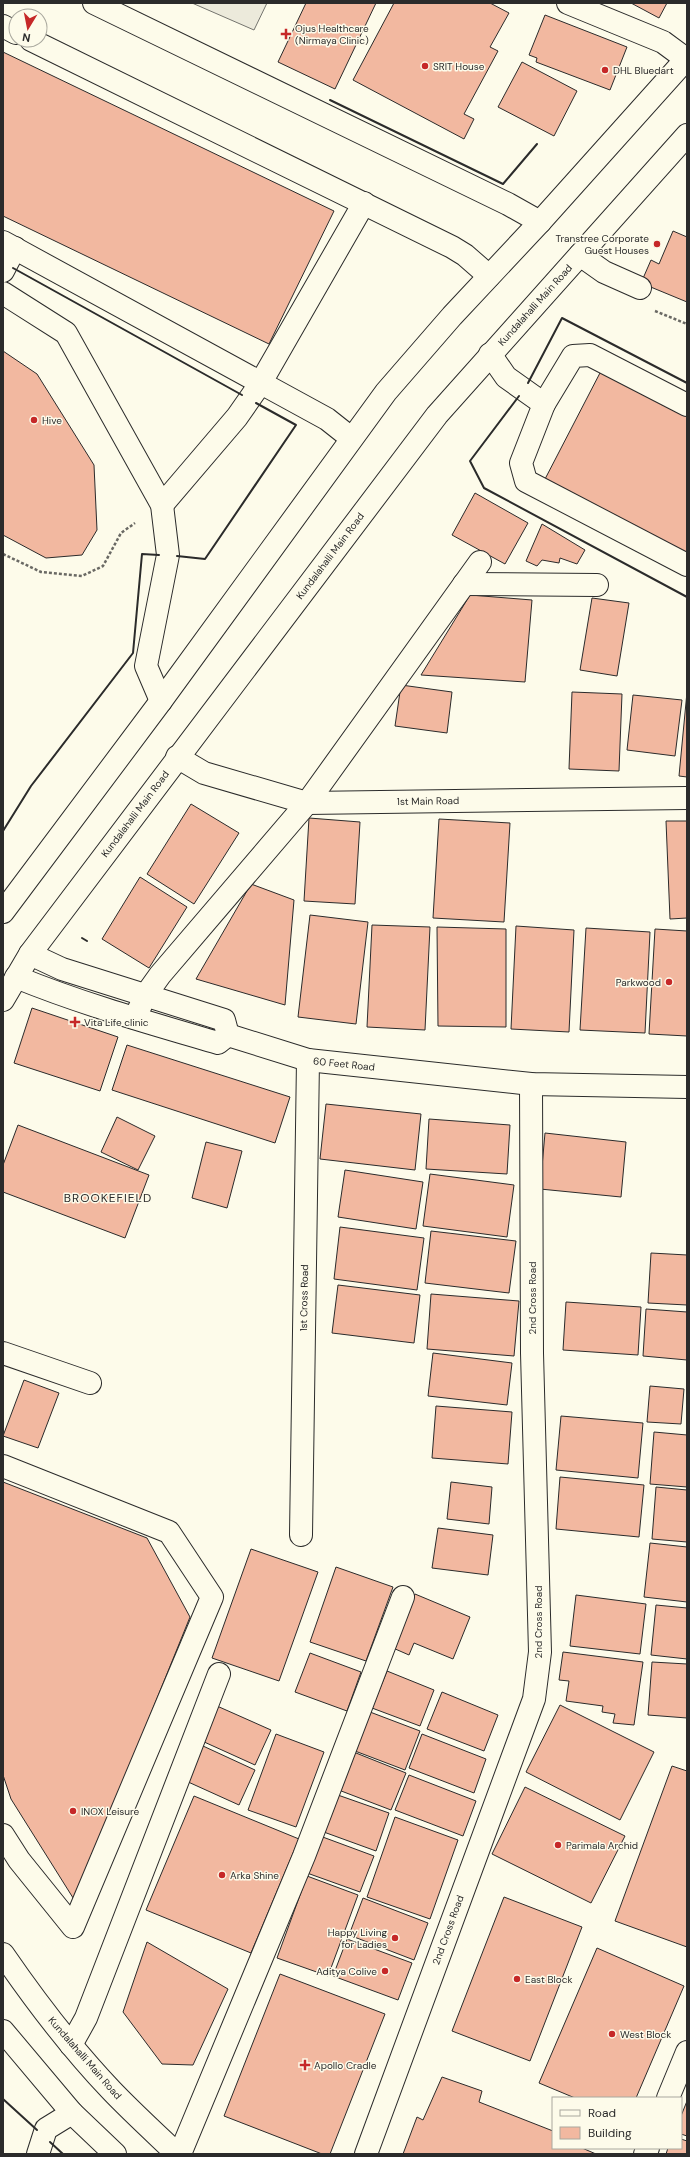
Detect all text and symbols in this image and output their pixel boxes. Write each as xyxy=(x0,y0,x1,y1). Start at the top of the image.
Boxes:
north arrow xyxy=(8,8,48,48)
place label: Ojus Healthcare (Nirmaya Clinic) xyxy=(295,22,369,47)
marker: Ojus Healthcare (Nirmaya Clinic) xyxy=(280,28,292,40)
text: N xyxy=(21,30,31,45)
place label: SRIT House xyxy=(433,60,485,73)
marker: SRIT House xyxy=(420,61,430,71)
place label: DHL Bluedart xyxy=(613,64,674,77)
marker: DHL Bluedart xyxy=(600,65,610,75)
place label: Transtree Corporate Guest Houses xyxy=(555,232,649,257)
marker: Transtree Corporate Guest Houses xyxy=(652,239,662,249)
street label: Kundalahalli Main Road xyxy=(495,262,575,348)
place label: Hive xyxy=(42,414,62,427)
marker: Hive xyxy=(29,415,39,425)
street label: Kundalahalli Main Road xyxy=(293,510,367,602)
street label: Kundalahalli Main Road xyxy=(98,768,172,860)
street label: 1st Main Road xyxy=(397,794,459,808)
place label: Parkwood xyxy=(616,976,661,989)
marker: Parkwood xyxy=(664,977,674,987)
marker: Vita Life clinic xyxy=(69,1016,81,1028)
place label: Vita Life clinic xyxy=(84,1016,149,1029)
street label: 60 Feet Road xyxy=(312,1054,376,1074)
district label: BROOKEFIELD xyxy=(64,1190,152,1206)
street label: 2nd Cross Road xyxy=(526,1261,539,1335)
street label: 1st Cross Road xyxy=(297,1264,311,1332)
street label: 2nd Cross Road xyxy=(532,1585,545,1659)
place label: INOX Leisure xyxy=(81,1805,140,1818)
marker: INOX Leisure xyxy=(68,1806,78,1816)
place label: Parimala Archid xyxy=(566,1839,638,1852)
marker: Parimala Archid xyxy=(553,1840,563,1850)
place label: Arka Shine xyxy=(230,1869,279,1882)
marker: Arka Shine xyxy=(217,1870,227,1880)
street label: 2nd Cross Road xyxy=(429,1893,467,1967)
place label: Happy Living for Ladies xyxy=(328,1926,387,1951)
marker: Happy Living for Ladies xyxy=(390,1933,400,1943)
place label: Aditya Colive xyxy=(316,1965,377,1978)
marker: Aditya Colive xyxy=(380,1966,390,1976)
place label: East Block xyxy=(525,1973,572,1986)
marker: East Block xyxy=(512,1974,522,1984)
street label: Kundalahalli Main Road xyxy=(46,2014,124,2102)
place label: West Block xyxy=(620,2028,671,2041)
marker: West Block xyxy=(607,2029,617,2039)
marker: Apollo Cradle xyxy=(299,2059,311,2071)
place label: Apollo Cradle xyxy=(314,2059,377,2072)
legend xyxy=(552,2097,682,2149)
text: Road xyxy=(588,2105,616,2121)
text: Building xyxy=(588,2125,632,2141)

